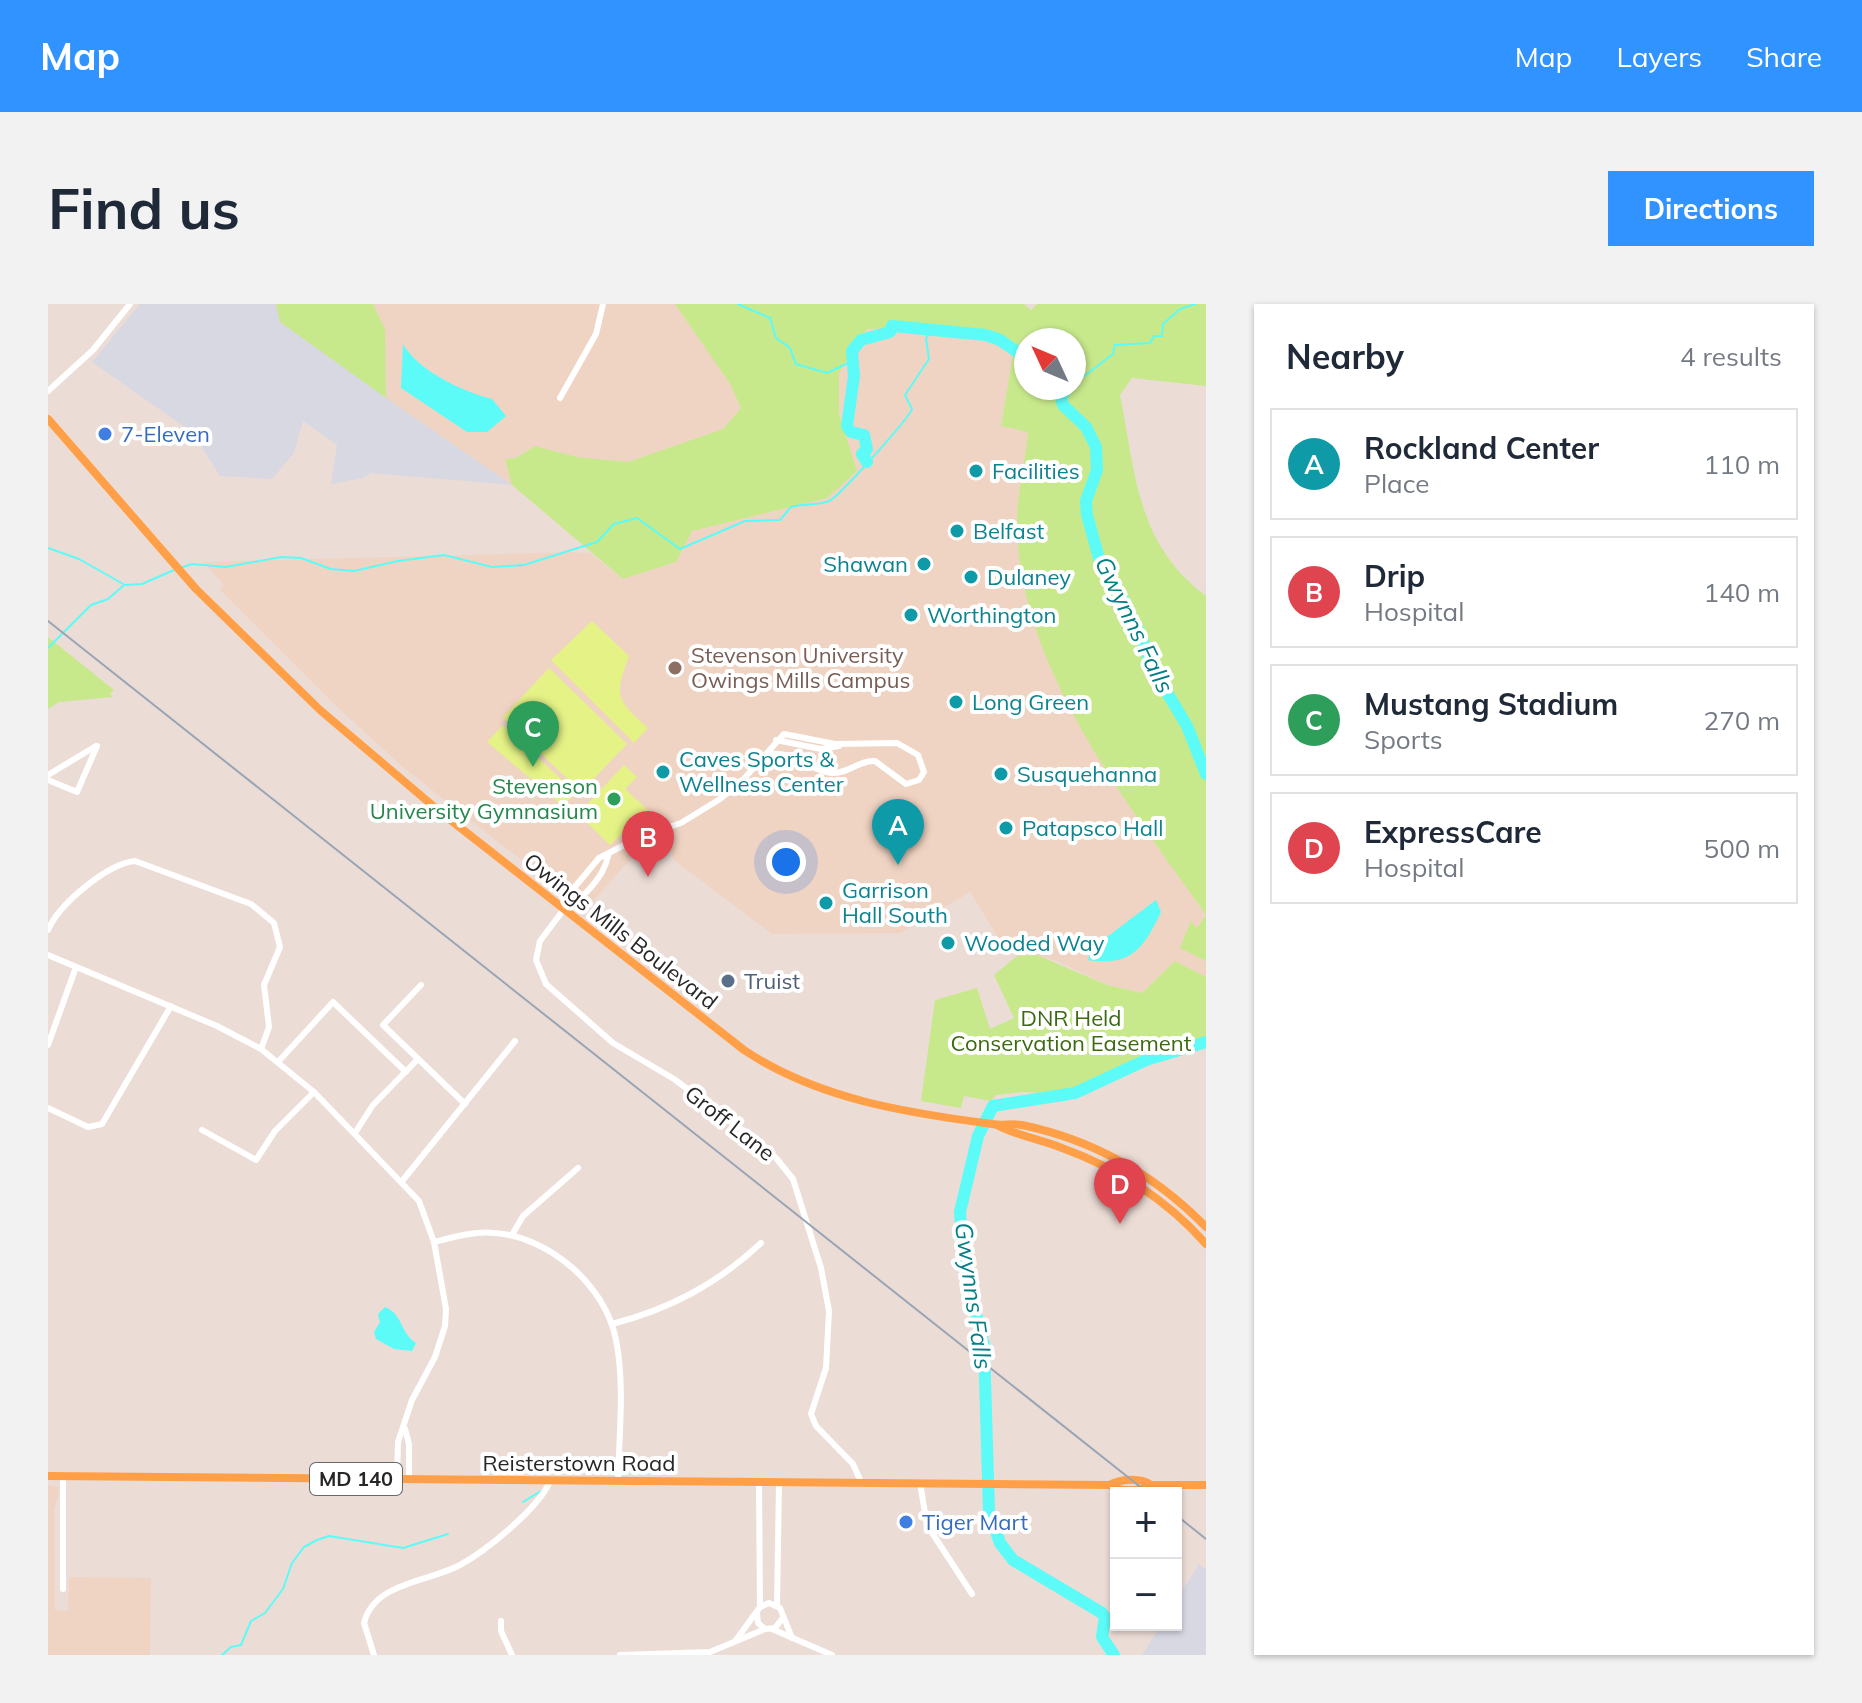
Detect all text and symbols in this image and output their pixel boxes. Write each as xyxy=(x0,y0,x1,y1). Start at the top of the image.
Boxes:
text: Map xyxy=(40,32,120,80)
text: Map xyxy=(1515,39,1572,74)
text: Layers xyxy=(1616,39,1702,74)
text: Share xyxy=(1746,39,1822,74)
button: Directions xyxy=(1608,171,1814,246)
text: Find us xyxy=(48,173,240,243)
north arrow xyxy=(1014,328,1086,400)
text: Nearby xyxy=(1286,335,1404,378)
text: 4 results xyxy=(1680,340,1782,373)
place label: 7-Eleven xyxy=(121,420,210,448)
marker: 7-Eleven xyxy=(96,425,114,443)
text: Rockland Center xyxy=(1364,429,1599,467)
text: A xyxy=(1304,448,1324,481)
text: 110 m xyxy=(1704,448,1780,481)
place label: Facilities xyxy=(992,457,1080,485)
marker: Facilities xyxy=(967,462,985,480)
text: Place xyxy=(1364,467,1429,500)
place label: Belfast xyxy=(973,517,1044,545)
marker: Belfast xyxy=(948,522,966,540)
place label: Shawan xyxy=(823,550,908,578)
water label: Gwynns Falls xyxy=(1089,551,1181,698)
marker: Shawan xyxy=(915,555,933,573)
text: Drip xyxy=(1364,557,1425,595)
place label: Dulaney xyxy=(987,563,1071,591)
marker: Dulaney xyxy=(962,568,980,586)
text: B xyxy=(1305,576,1323,609)
text: 140 m xyxy=(1704,576,1780,609)
text: Hospital xyxy=(1364,595,1464,628)
place label: Worthington xyxy=(927,601,1056,629)
marker: Worthington xyxy=(902,606,920,624)
place label: Stevenson University Owings Mills Campus xyxy=(691,641,910,694)
marker: Stevenson University Owings Mills Campus xyxy=(666,659,684,677)
text: Mustang Stadium xyxy=(1364,685,1618,723)
place label: Long Green xyxy=(972,688,1089,716)
marker: Long Green xyxy=(947,693,965,711)
pin: C xyxy=(507,701,559,767)
text: C xyxy=(1305,704,1323,737)
text: 270 m xyxy=(1704,704,1780,737)
text: Sports xyxy=(1364,723,1443,756)
place label: Caves Sports & Wellness Center xyxy=(679,745,844,798)
place label: Susquehanna xyxy=(1017,760,1157,788)
marker: Caves Sports & Wellness Center xyxy=(654,763,672,781)
marker: Susquehanna xyxy=(992,765,1010,783)
place label: Stevenson University Gymnasium xyxy=(370,772,598,825)
marker: Stevenson University Gymnasium xyxy=(605,790,623,808)
pin: A xyxy=(872,799,924,865)
pin: B xyxy=(622,811,674,877)
text: ExpressCare xyxy=(1364,813,1542,851)
place label: Patapsco Hall xyxy=(1022,814,1164,842)
marker: Patapsco Hall xyxy=(997,819,1015,837)
text: D xyxy=(1304,832,1324,865)
text: 500 m xyxy=(1704,832,1780,865)
your location xyxy=(766,842,806,882)
street label: Owings Mills Boulevard xyxy=(518,847,724,1015)
text: Hospital xyxy=(1364,851,1464,884)
place label: Garrison Hall South xyxy=(842,876,948,929)
marker: Garrison Hall South xyxy=(817,894,835,912)
place label: Wooded Way xyxy=(964,929,1105,957)
marker: Wooded Way xyxy=(939,934,957,952)
place label: Truist xyxy=(744,967,800,995)
marker: Truist xyxy=(719,972,737,990)
park label: DNR Held Conservation Easement xyxy=(951,1004,1192,1057)
street label: Groff Lane xyxy=(679,1079,781,1167)
pin: D xyxy=(1094,1158,1146,1224)
water label: Gwynns Falls xyxy=(949,1220,999,1371)
street label: Reisterstown Road xyxy=(483,1449,675,1477)
road number: MD 140 xyxy=(310,1463,402,1495)
map controls xyxy=(1110,1487,1182,1631)
button: + xyxy=(1110,1487,1182,1559)
place label: Tiger Mart xyxy=(922,1508,1028,1536)
marker: Tiger Mart xyxy=(897,1513,915,1531)
button: − xyxy=(1110,1559,1182,1631)

